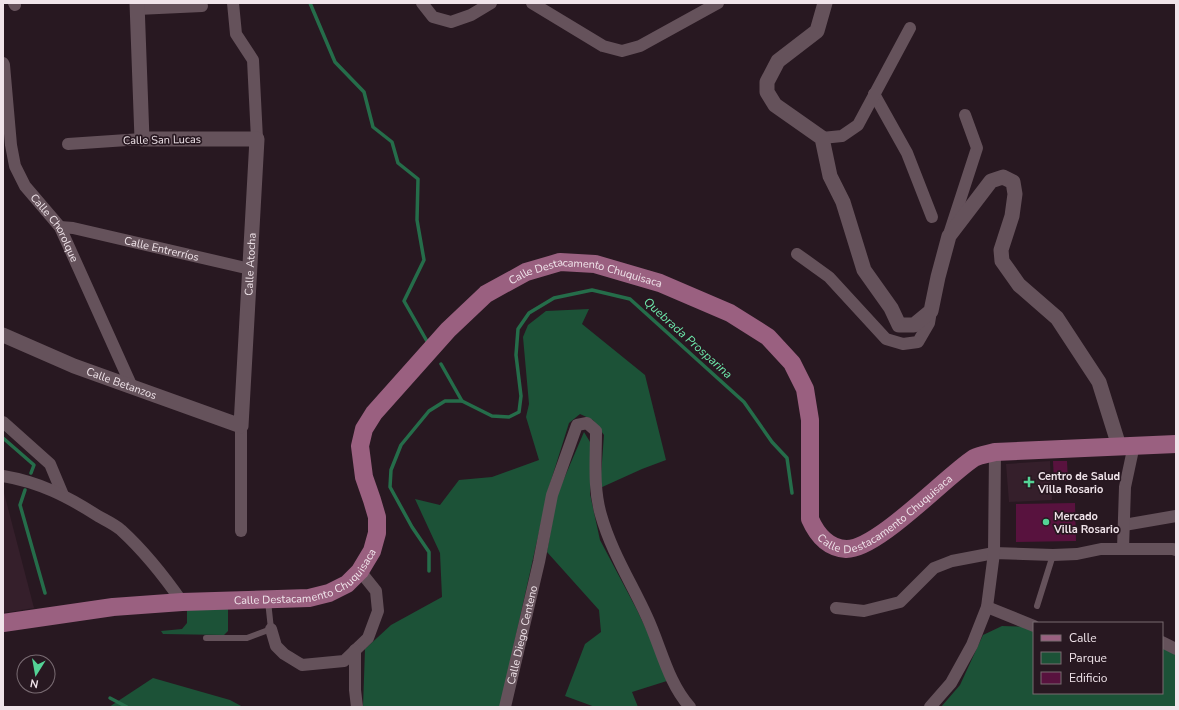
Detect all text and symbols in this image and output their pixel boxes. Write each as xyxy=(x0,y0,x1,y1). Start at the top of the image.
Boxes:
street label: Calle San Lucas xyxy=(123,132,201,148)
street label: Calle Chorolque xyxy=(27,190,82,265)
street label: Calle Atocha xyxy=(241,232,259,296)
street label: Calle Entrerríos xyxy=(123,233,201,264)
text: Calle Destacamento Chuquisaca xyxy=(506,254,664,291)
street label: Calle Destacamento Chuquisaca xyxy=(506,277,666,293)
water label: Quebrada Prosparina xyxy=(640,294,736,382)
street label: Calle Betanzos xyxy=(84,364,159,403)
place label: Centro de Salud Villa Rosario xyxy=(1037,469,1120,497)
street label: Calle Destacamento Chuquisaca xyxy=(814,471,956,557)
marker: Centro de Salud Villa Rosario xyxy=(1023,476,1035,488)
place label: Mercado Villa Rosario xyxy=(1053,509,1119,537)
marker: Mercado Villa Rosario xyxy=(1041,517,1051,527)
street label: Calle Destacamento Chuquisaca xyxy=(234,545,379,608)
street label: Calle Diego Centeno xyxy=(503,584,541,686)
legend xyxy=(1033,622,1163,694)
text: Calle xyxy=(1069,630,1097,646)
text: Parque xyxy=(1069,650,1107,666)
north arrow xyxy=(16,654,56,694)
text: Edificio xyxy=(1069,670,1108,686)
text: N xyxy=(29,675,40,691)

